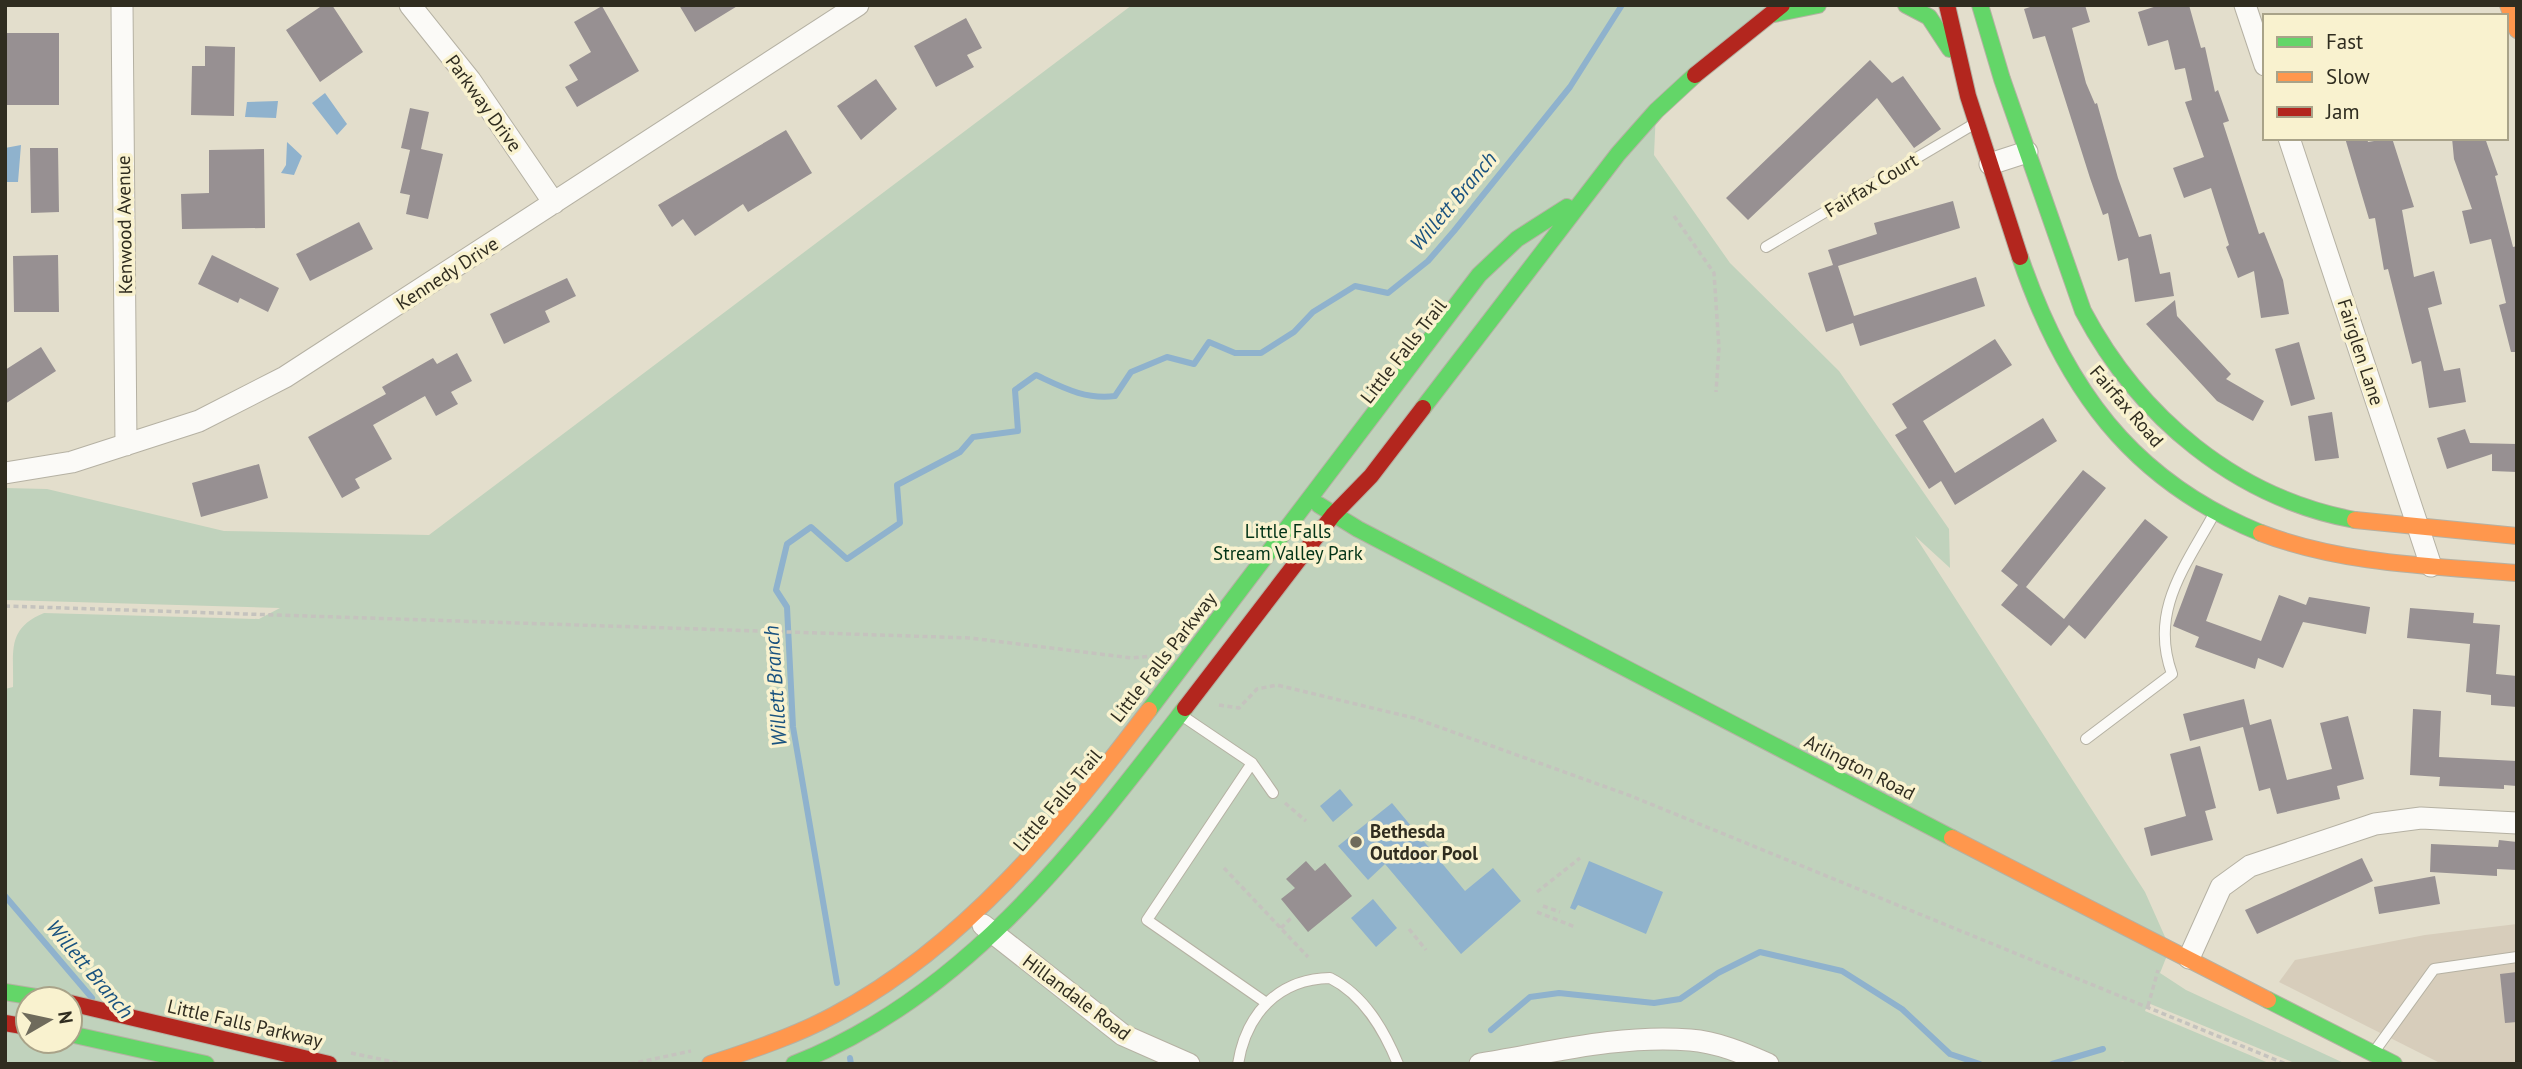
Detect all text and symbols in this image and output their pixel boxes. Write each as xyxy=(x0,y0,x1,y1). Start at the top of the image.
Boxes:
legend xyxy=(2263,14,2508,140)
text: Fast xyxy=(2326,28,2363,55)
street label: Parkway Drive xyxy=(441,50,527,156)
text: Slow xyxy=(2326,63,2370,90)
text: Jam xyxy=(2325,98,2360,125)
water label: Willett Branch xyxy=(1404,146,1502,256)
street label: Fairfax Court xyxy=(1820,147,1923,222)
street label: Kenwood Avenue xyxy=(111,155,137,295)
street label: Kennedy Drive xyxy=(391,231,503,315)
street label: Little Falls Trail xyxy=(1355,294,1452,408)
street label: Fairglen Lane xyxy=(2332,296,2390,408)
street label: Fairfax Road xyxy=(2085,360,2169,452)
park label: Little Falls Stream Valley Park xyxy=(1213,519,1363,565)
street label: Little Falls Parkway xyxy=(1105,587,1221,727)
water label: Willett Branch xyxy=(757,624,793,748)
street label: Arlington Road xyxy=(1801,729,1919,805)
street label: Little Falls Trail xyxy=(1007,744,1107,856)
place label: Bethesda Outdoor Pool xyxy=(1370,819,1478,865)
marker: Bethesda Outdoor Pool xyxy=(1348,834,1364,850)
water label: Willett Branch xyxy=(41,914,139,1024)
street label: Hillandale Road xyxy=(1018,949,1136,1045)
north arrow xyxy=(14,985,84,1055)
street label: Little Falls Parkway xyxy=(165,993,325,1053)
text: N xyxy=(53,1009,79,1025)

